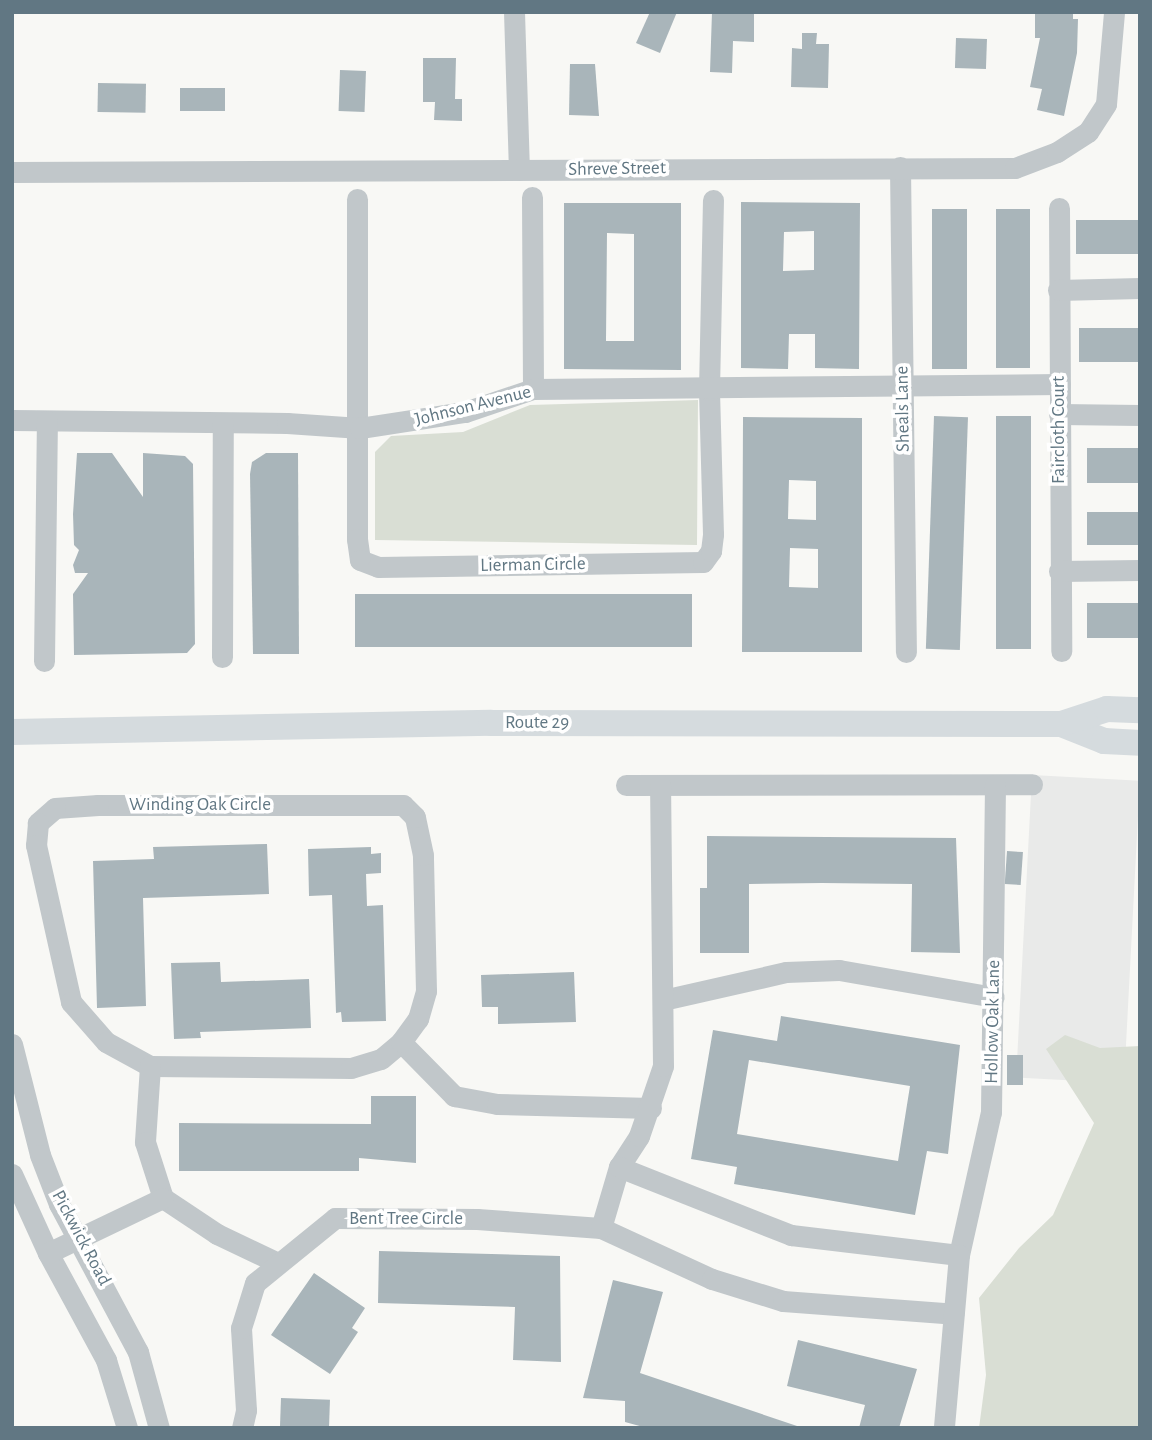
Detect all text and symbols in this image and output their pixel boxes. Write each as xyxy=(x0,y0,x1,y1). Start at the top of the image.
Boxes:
street label: Shreve Street xyxy=(568,157,666,181)
street label: Sheals Lane xyxy=(891,366,915,452)
street label: Faircloth Court xyxy=(1048,376,1070,484)
street label: Johnson Avenue xyxy=(413,381,533,431)
street label: Lierman Circle xyxy=(480,553,586,577)
street label: Route 29 xyxy=(505,712,569,734)
street label: Winding Oak Circle xyxy=(129,794,271,816)
street label: Hollow Oak Lane xyxy=(981,960,1005,1084)
street label: Pickwick Road xyxy=(46,1186,116,1290)
street label: Bent Tree Circle xyxy=(349,1208,463,1230)

